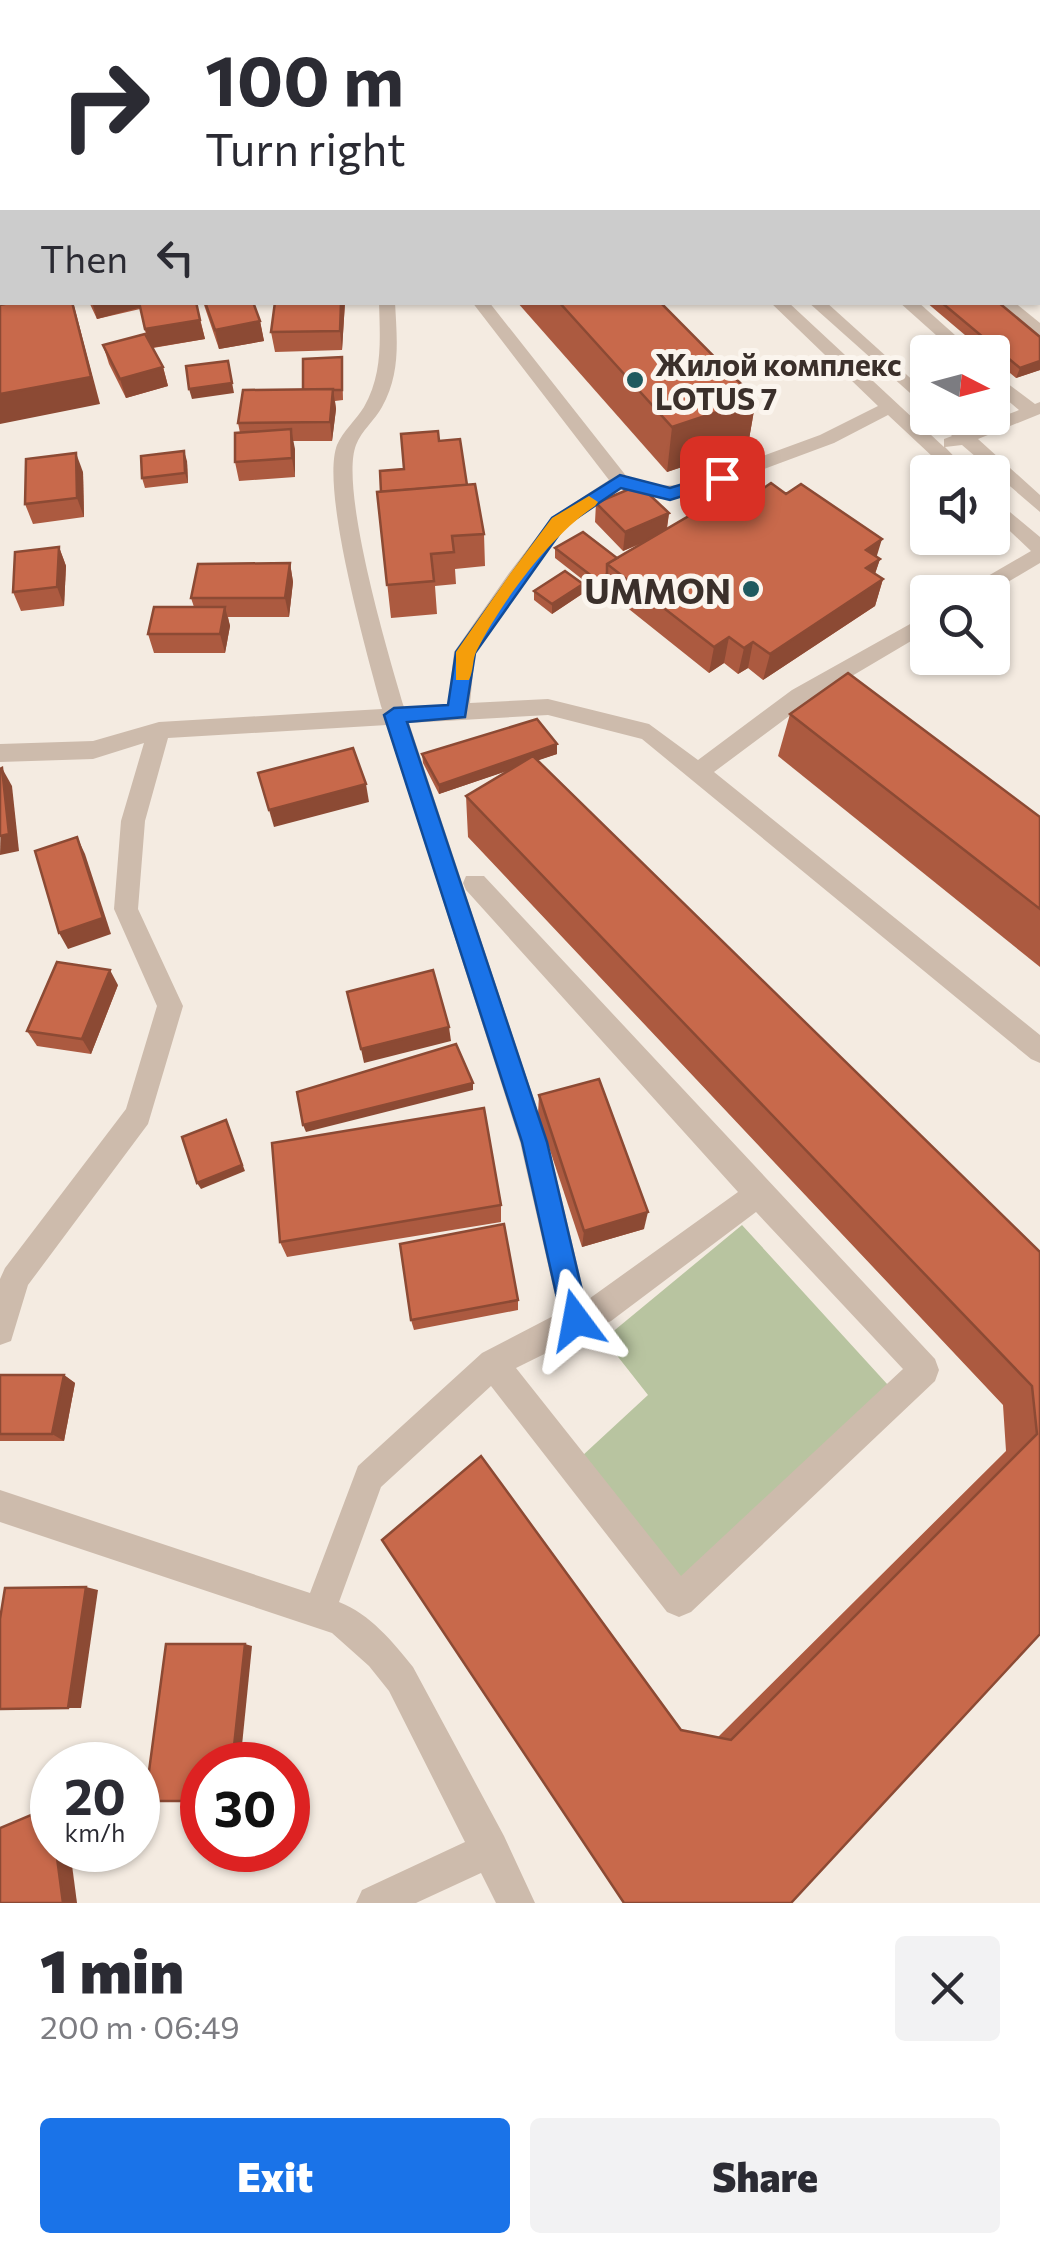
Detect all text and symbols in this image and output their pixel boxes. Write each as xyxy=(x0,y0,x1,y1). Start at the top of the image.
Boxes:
text: 100 m xyxy=(205,35,404,120)
icon: right xyxy=(40,40,170,170)
text: Turn right xyxy=(205,120,406,175)
icon: left xyxy=(148,230,203,285)
text: Then xyxy=(40,234,128,281)
north arrow xyxy=(910,335,1010,435)
map controls xyxy=(910,335,1010,675)
place label: Жилой комплекс LOTUS 7 xyxy=(655,345,902,416)
marker: Жилой комплекс LOTUS 7 xyxy=(624,369,646,391)
pin xyxy=(680,436,765,521)
icon: arrive xyxy=(695,451,750,506)
button: sound xyxy=(910,455,1010,555)
place label: UMMON xyxy=(584,568,731,611)
button: search xyxy=(910,575,1010,675)
marker: UMMON xyxy=(740,578,762,600)
position arrow xyxy=(524,1268,628,1372)
speed limit sign: 30 xyxy=(180,1742,310,1872)
text: 20 xyxy=(64,1764,126,1825)
text: km/h xyxy=(65,1817,125,1847)
text: 1 min xyxy=(40,1932,184,2005)
button: close xyxy=(895,1936,1000,2041)
text: 200 m · 06:49 xyxy=(40,2006,240,2046)
button: Exit xyxy=(40,2118,510,2233)
button: Share xyxy=(530,2118,1000,2233)

